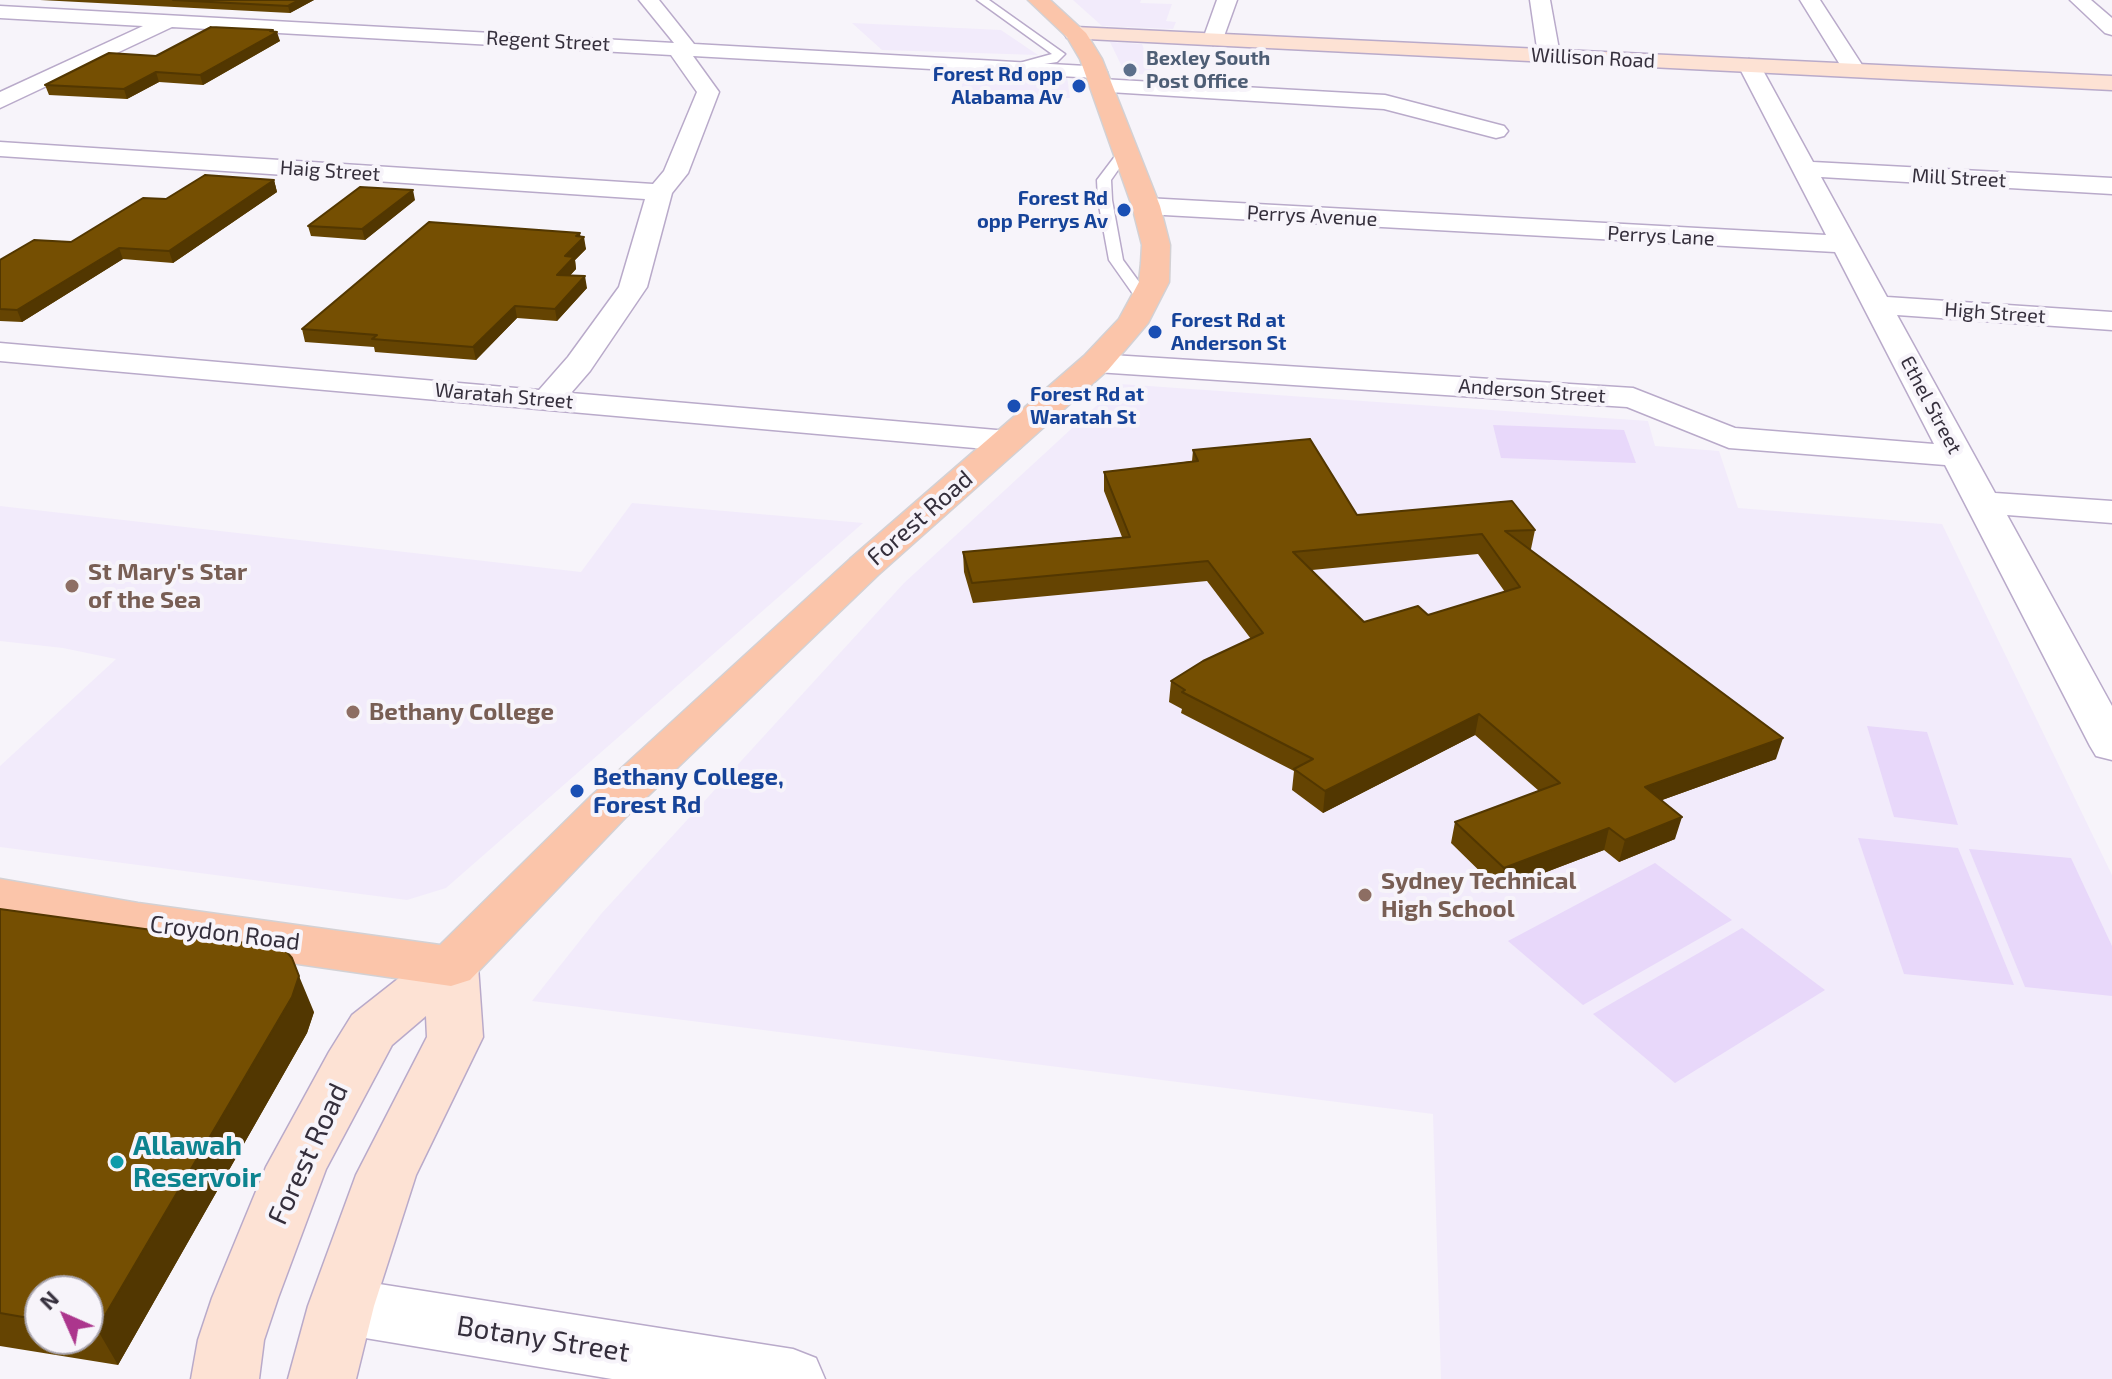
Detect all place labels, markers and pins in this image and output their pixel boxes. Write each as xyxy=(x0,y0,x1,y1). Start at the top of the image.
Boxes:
place label: Bexley South Post Office xyxy=(1146,46,1270,93)
marker: Bexley South Post Office xyxy=(1121,61,1139,79)
place label: Forest Rd opp Alabama Av xyxy=(933,62,1063,109)
marker: Forest Rd opp Alabama Av xyxy=(1070,77,1088,95)
place label: Forest Rd opp Perrys Av xyxy=(977,186,1108,233)
marker: Forest Rd opp Perrys Av xyxy=(1115,201,1133,219)
place label: Forest Rd at Anderson St xyxy=(1171,308,1286,355)
marker: Forest Rd at Anderson St xyxy=(1146,323,1164,341)
place label: Forest Rd at Waratah St xyxy=(1030,382,1144,429)
marker: Forest Rd at Waratah St xyxy=(1005,397,1023,415)
place label: St Mary's Star of the Sea xyxy=(88,558,247,614)
marker: St Mary's Star of the Sea xyxy=(63,577,81,595)
place label: Bethany College xyxy=(369,698,554,726)
marker: Bethany College xyxy=(344,703,362,721)
place label: Bethany College, Forest Rd xyxy=(593,763,784,819)
marker: Bethany College, Forest Rd xyxy=(568,782,586,800)
place label: Sydney Technical High School xyxy=(1381,867,1576,923)
marker: Sydney Technical High School xyxy=(1356,886,1374,904)
place label: Allawah Reservoir xyxy=(133,1129,261,1195)
marker: Allawah Reservoir xyxy=(108,1153,126,1171)

